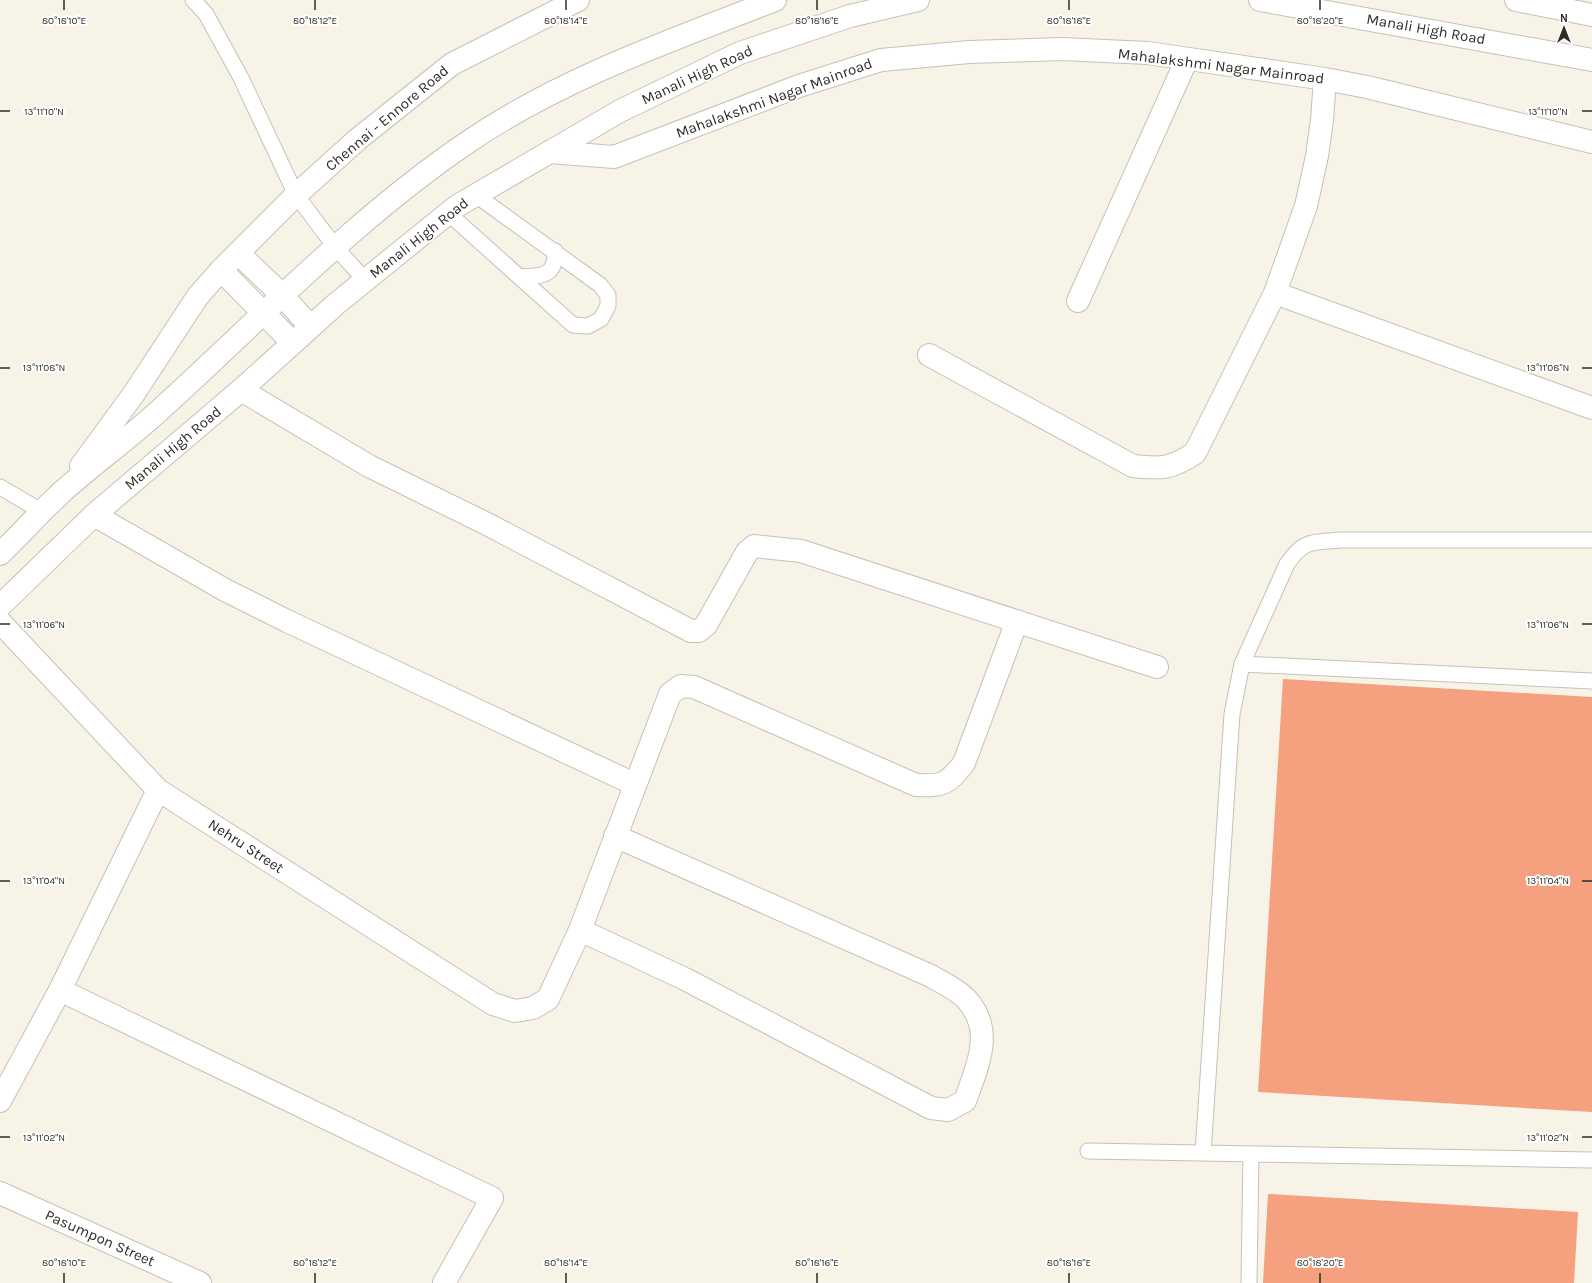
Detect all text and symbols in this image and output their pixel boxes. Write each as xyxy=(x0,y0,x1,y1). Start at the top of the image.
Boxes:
north arrow xyxy=(1544,8,1584,48)
street label: Manali High Road xyxy=(1365,10,1487,48)
text: N xyxy=(1560,12,1568,25)
text: 80°18'10"E xyxy=(42,15,86,27)
text: 80°18'12"E xyxy=(293,15,337,27)
text: 80°18'14"E xyxy=(544,15,588,27)
text: 80°18'16"E xyxy=(795,15,839,27)
text: 80°18'18"E xyxy=(1047,15,1091,27)
text: 80°18'20"E xyxy=(1297,15,1343,27)
street label: Manali High Road xyxy=(639,41,755,109)
street label: Mahalakshmi Nagar Mainroad xyxy=(1117,44,1325,88)
street label: Mahalakshmi Nagar Mainroad xyxy=(673,54,875,142)
street label: Chennai - Ennore Road xyxy=(322,61,452,175)
text: 13°11'10"N xyxy=(24,106,64,118)
text: 13°11'10"N xyxy=(1528,106,1568,118)
street label: Manali High Road xyxy=(366,194,472,282)
text: 13°11'08"N xyxy=(23,362,65,374)
text: 13°11'08"N xyxy=(1527,362,1569,374)
street label: Manali High Road xyxy=(121,402,225,494)
text: 13°11'06"N xyxy=(23,619,65,631)
text: 13°11'06"N xyxy=(1527,619,1569,631)
street label: Nehru Street xyxy=(205,815,287,877)
text: 13°11'04"N xyxy=(23,875,65,887)
text: 13°11'04"N xyxy=(1527,875,1569,887)
text: 13°11'02"N xyxy=(23,1132,65,1144)
text: 13°11'02"N xyxy=(1527,1132,1569,1144)
street label: Pasumpon Street xyxy=(42,1206,158,1270)
text: 80°18'10"E xyxy=(42,1257,86,1269)
text: 80°18'12"E xyxy=(293,1257,337,1269)
text: 80°18'14"E xyxy=(544,1257,588,1269)
text: 80°18'16"E xyxy=(795,1257,839,1269)
text: 80°18'18"E xyxy=(1047,1257,1091,1269)
text: 80°18'20"E xyxy=(1297,1257,1343,1269)

